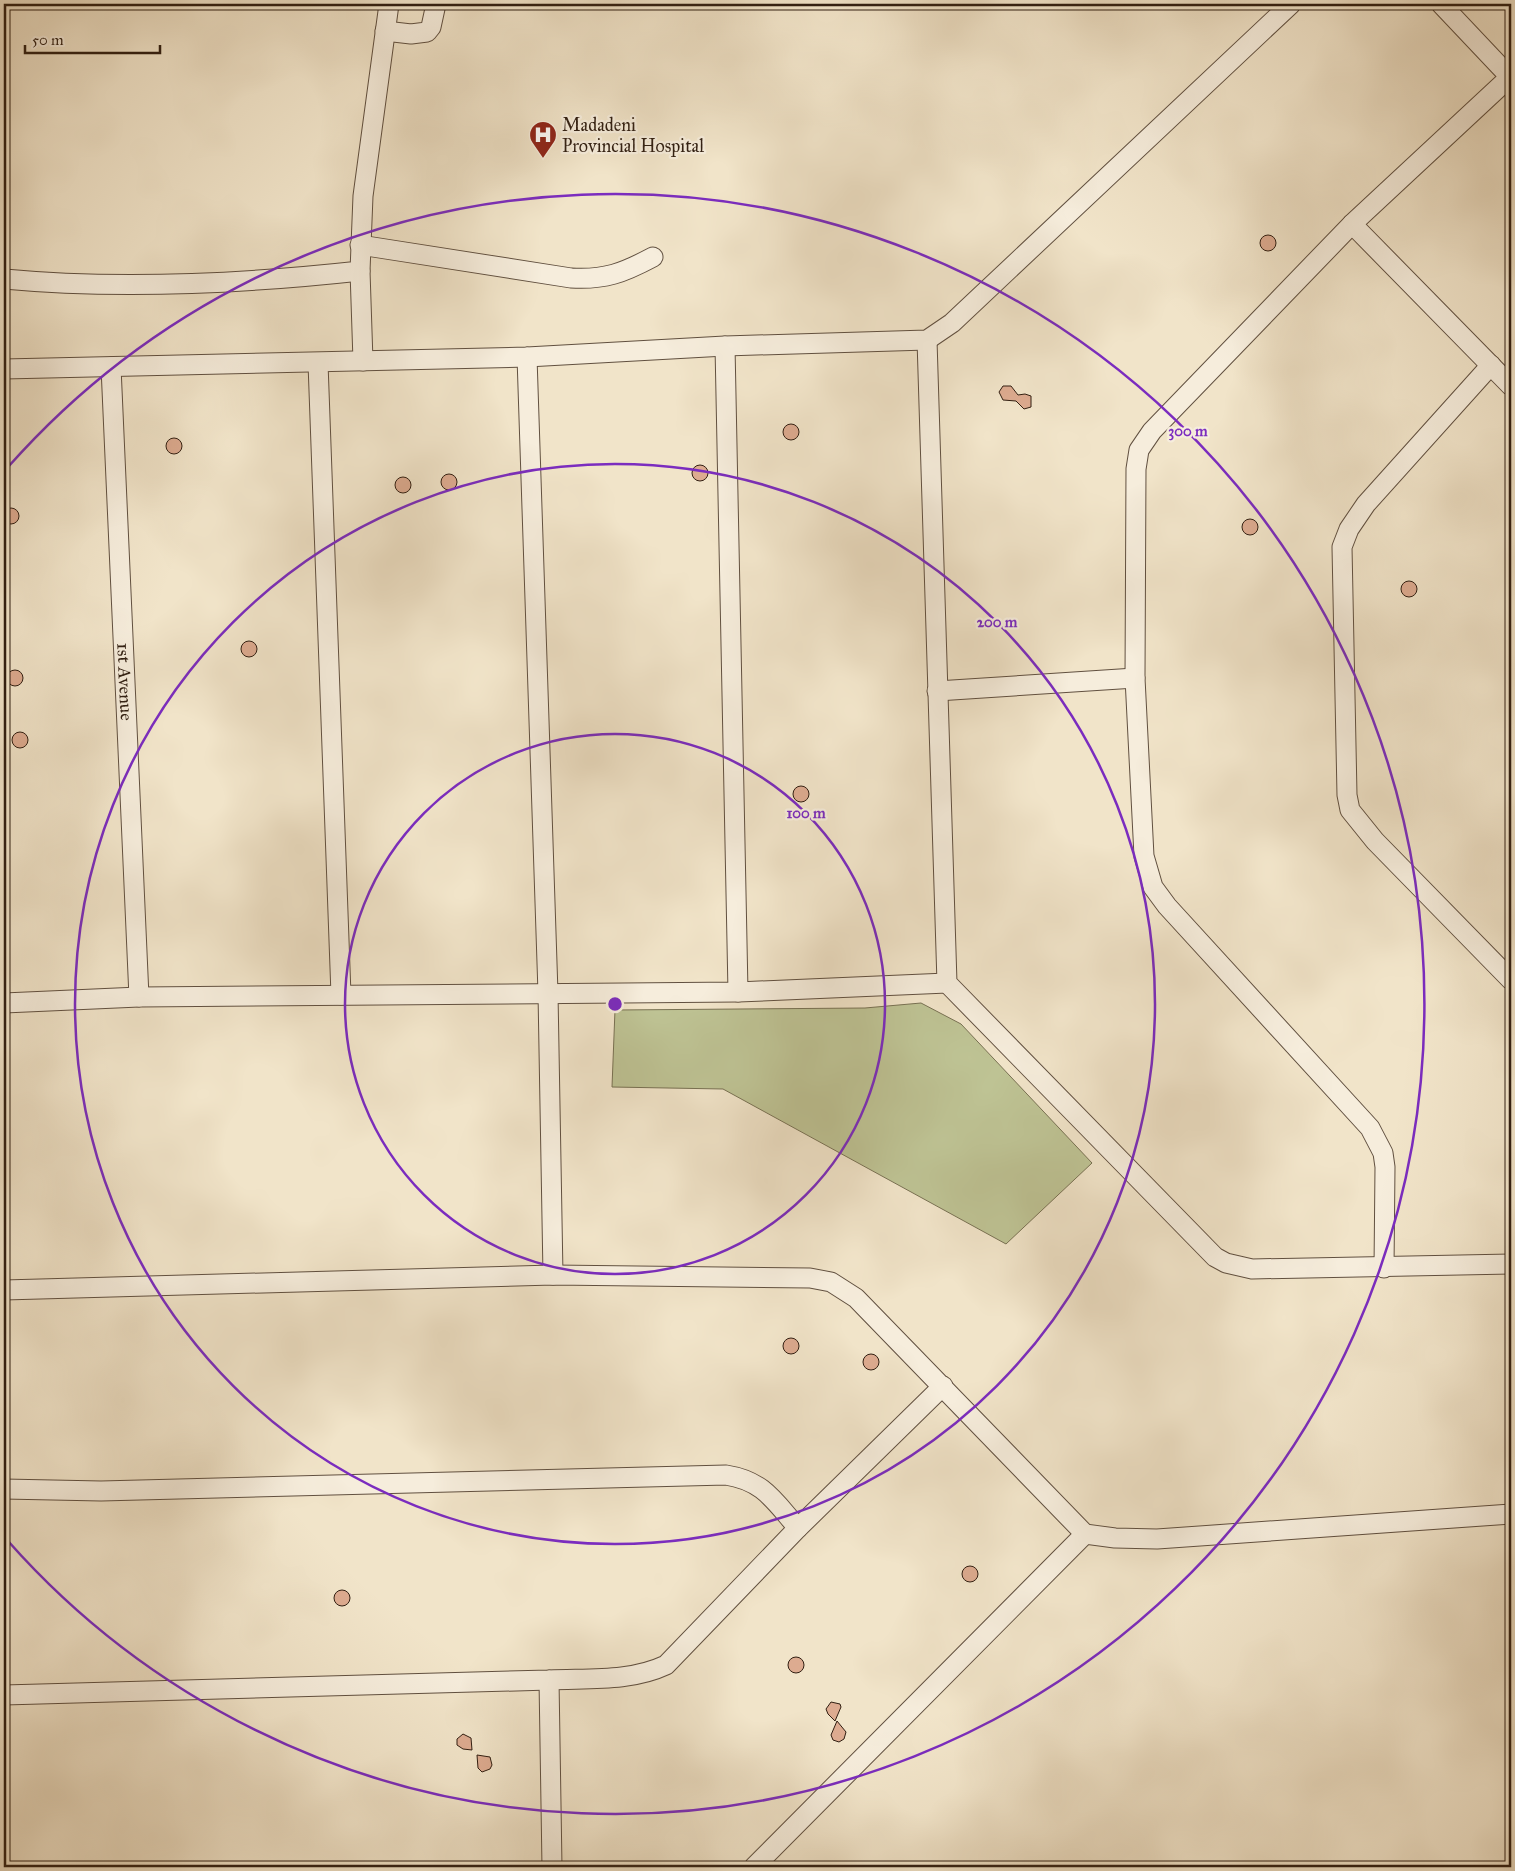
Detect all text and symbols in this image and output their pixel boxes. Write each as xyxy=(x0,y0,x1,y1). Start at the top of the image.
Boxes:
scale bar xyxy=(25,22,160,54)
text: 50 m xyxy=(32,31,64,49)
place label: Madadeni Provincial Hospital xyxy=(562,114,704,157)
hospital icon: Madadeni Provincial Hospital xyxy=(528,120,558,159)
text: 300 m xyxy=(1168,422,1208,441)
text: 200 m xyxy=(977,613,1018,631)
street label: 1st Avenue xyxy=(112,642,138,721)
text: 100 m xyxy=(786,804,826,822)
centre of rings xyxy=(606,995,624,1013)

